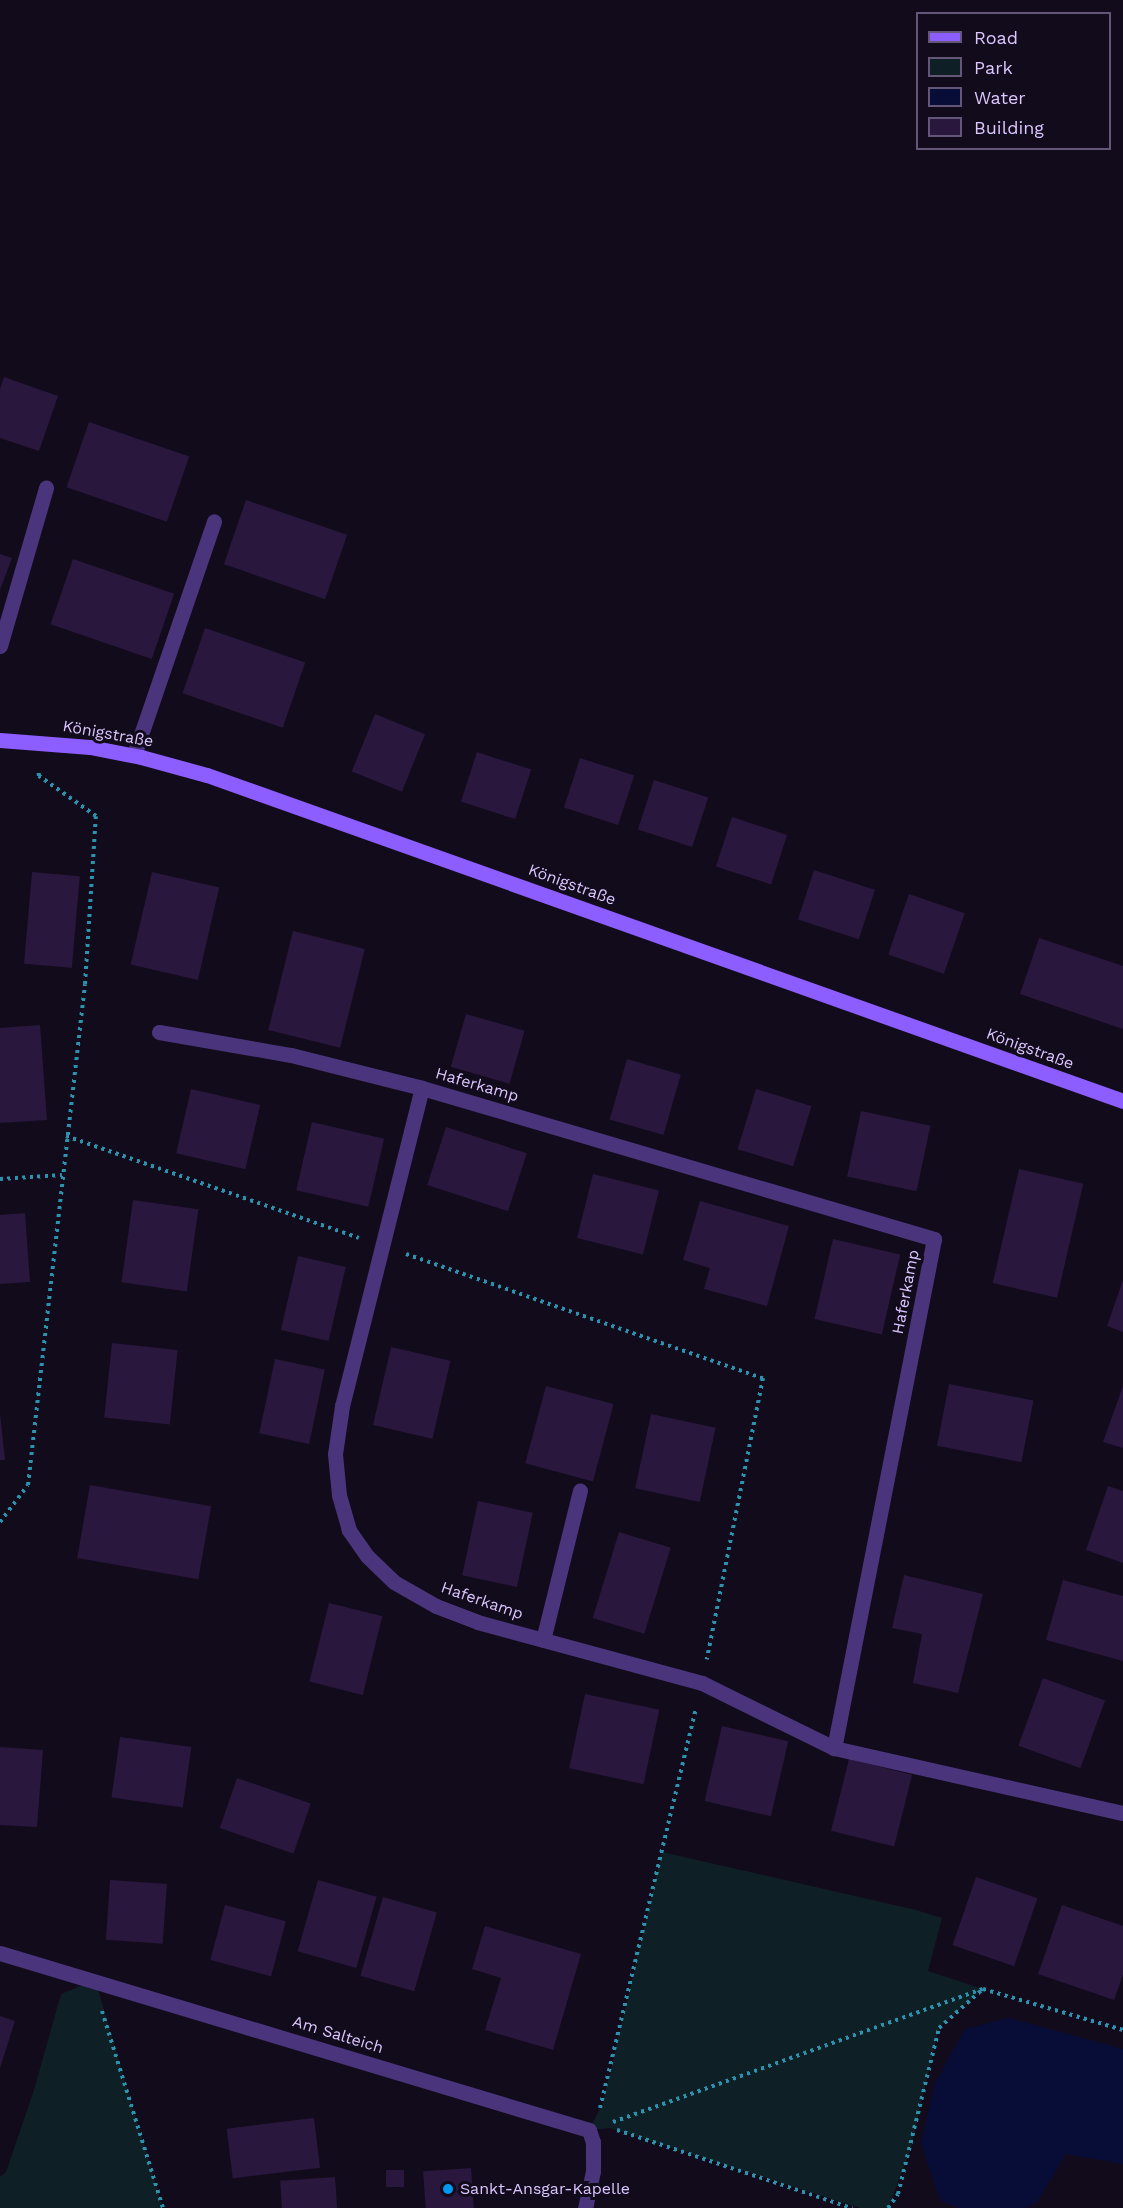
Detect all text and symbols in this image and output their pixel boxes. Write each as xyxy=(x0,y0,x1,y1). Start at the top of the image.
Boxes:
legend xyxy=(916,12,1111,150)
text: Road xyxy=(974,27,1018,48)
text: Park xyxy=(974,57,1013,78)
text: Water xyxy=(974,87,1026,108)
text: Building xyxy=(974,117,1044,138)
street label: Königstraße xyxy=(61,717,155,751)
street label: Königstraße xyxy=(526,860,618,910)
street label: Königstraße xyxy=(984,1024,1076,1074)
street label: Haferkamp xyxy=(433,1064,521,1106)
street label: Haferkamp xyxy=(888,1248,924,1336)
street label: Haferkamp xyxy=(438,1578,526,1624)
street label: Am Salteich xyxy=(290,2012,386,2058)
place label: Sankt-Ansgar-Kapelle xyxy=(460,2179,630,2199)
marker: Sankt-Ansgar-Kapelle xyxy=(441,2182,455,2196)

